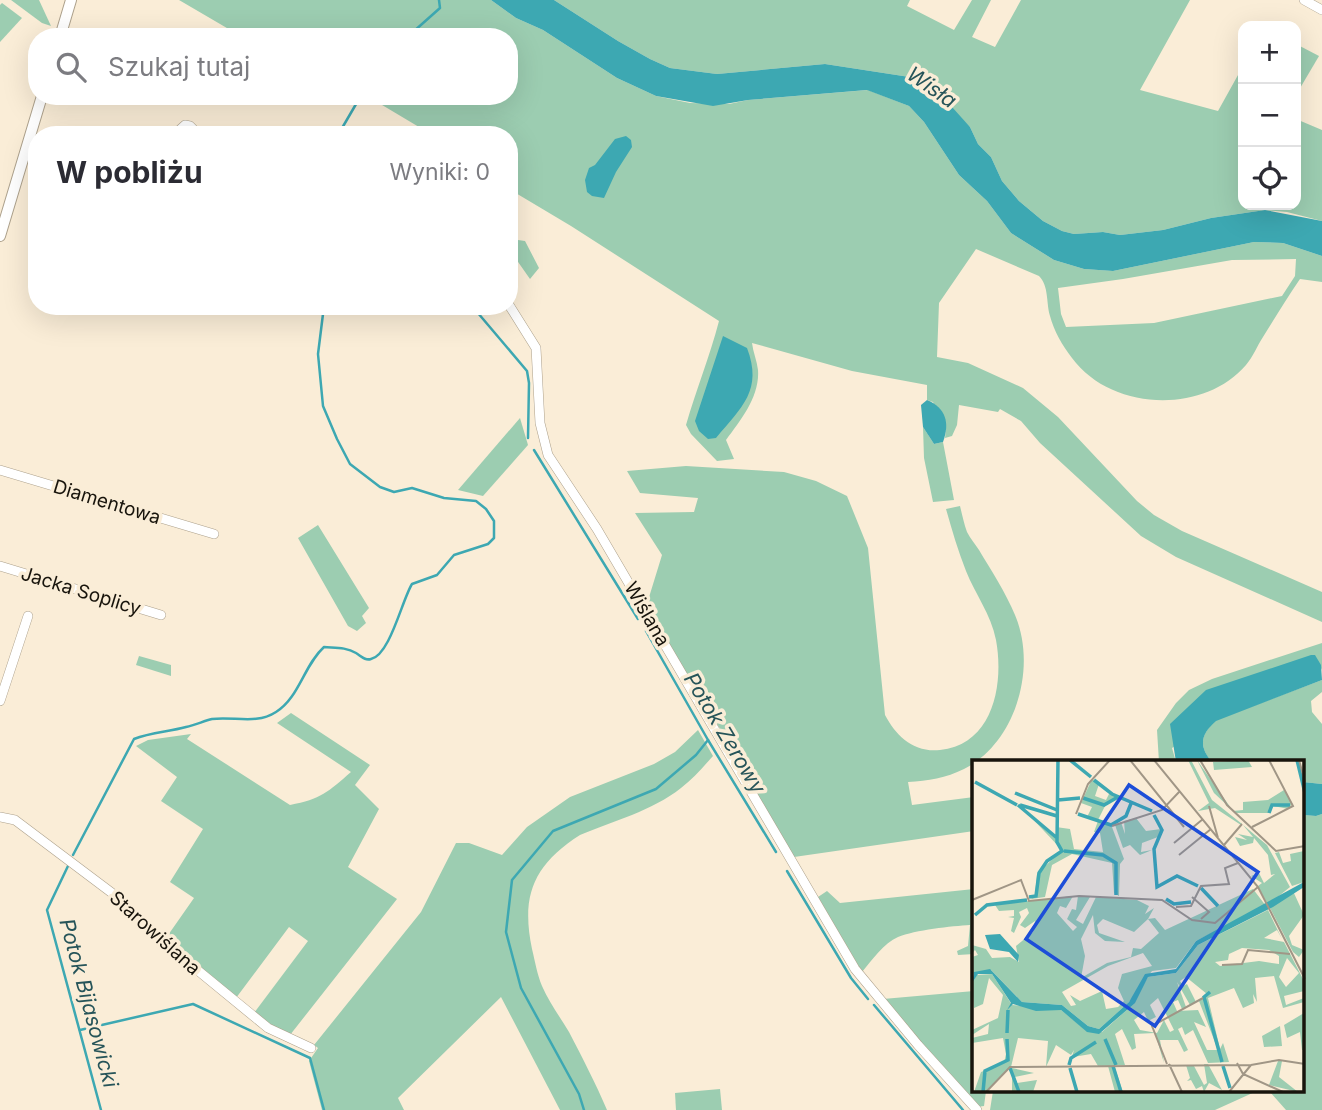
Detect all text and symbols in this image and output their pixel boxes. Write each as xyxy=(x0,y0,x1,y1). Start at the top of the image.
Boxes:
map controls xyxy=(1238,21,1301,210)
button: + xyxy=(1238,21,1301,84)
search box xyxy=(28,28,518,105)
icon: search xyxy=(52,48,90,86)
text: Szukaj tutaj xyxy=(108,51,250,82)
water label: Wisła xyxy=(902,61,962,113)
button: − xyxy=(1238,84,1301,147)
button: locate xyxy=(1238,147,1301,210)
text: W pobliżu xyxy=(56,154,203,190)
text: Wyniki: 0 xyxy=(389,158,490,186)
street label: Diamentowa xyxy=(50,475,164,529)
street label: Jacka Soplicy xyxy=(18,562,144,620)
street label: Wiślana xyxy=(619,578,675,650)
water label: Potok Zerowy xyxy=(679,668,772,799)
inset map xyxy=(972,760,1304,1092)
street label: Starowiślana xyxy=(105,886,205,980)
water label: Potok Bijasowicki xyxy=(54,916,124,1091)

